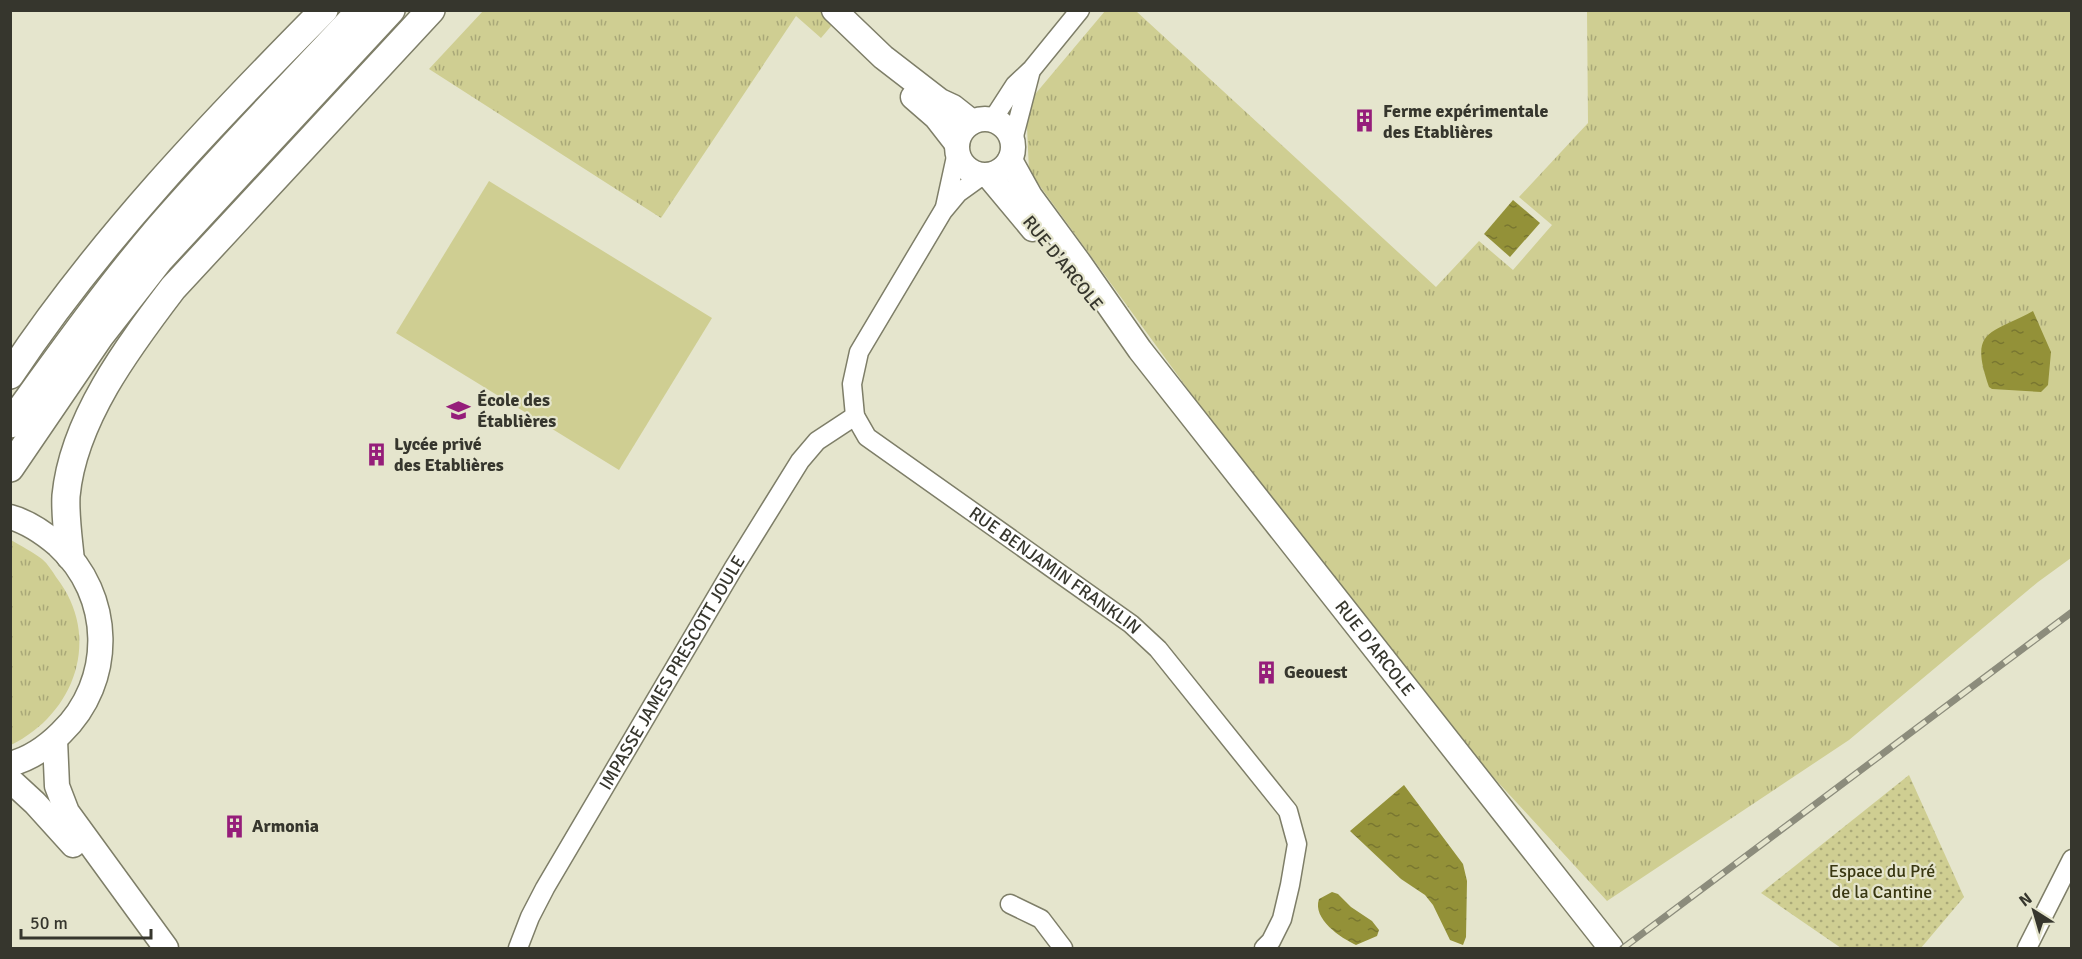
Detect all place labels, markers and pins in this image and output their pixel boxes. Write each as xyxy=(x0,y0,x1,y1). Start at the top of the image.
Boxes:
place label: Ferme expérimentale des Etablières xyxy=(1383,100,1548,143)
building icon: Ferme expérimentale des Etablières xyxy=(1352,108,1378,134)
place label: École des Établières xyxy=(477,389,556,432)
school or university icon: École des Établières xyxy=(446,397,472,423)
place label: Lycée privé des Etablières xyxy=(394,433,504,476)
building icon: Lycée privé des Etablières xyxy=(363,441,389,467)
building icon: Geouest xyxy=(1253,659,1279,685)
place label: Geouest xyxy=(1284,661,1348,683)
building icon: Armonia xyxy=(221,813,247,839)
place label: Armonia xyxy=(252,815,319,837)

